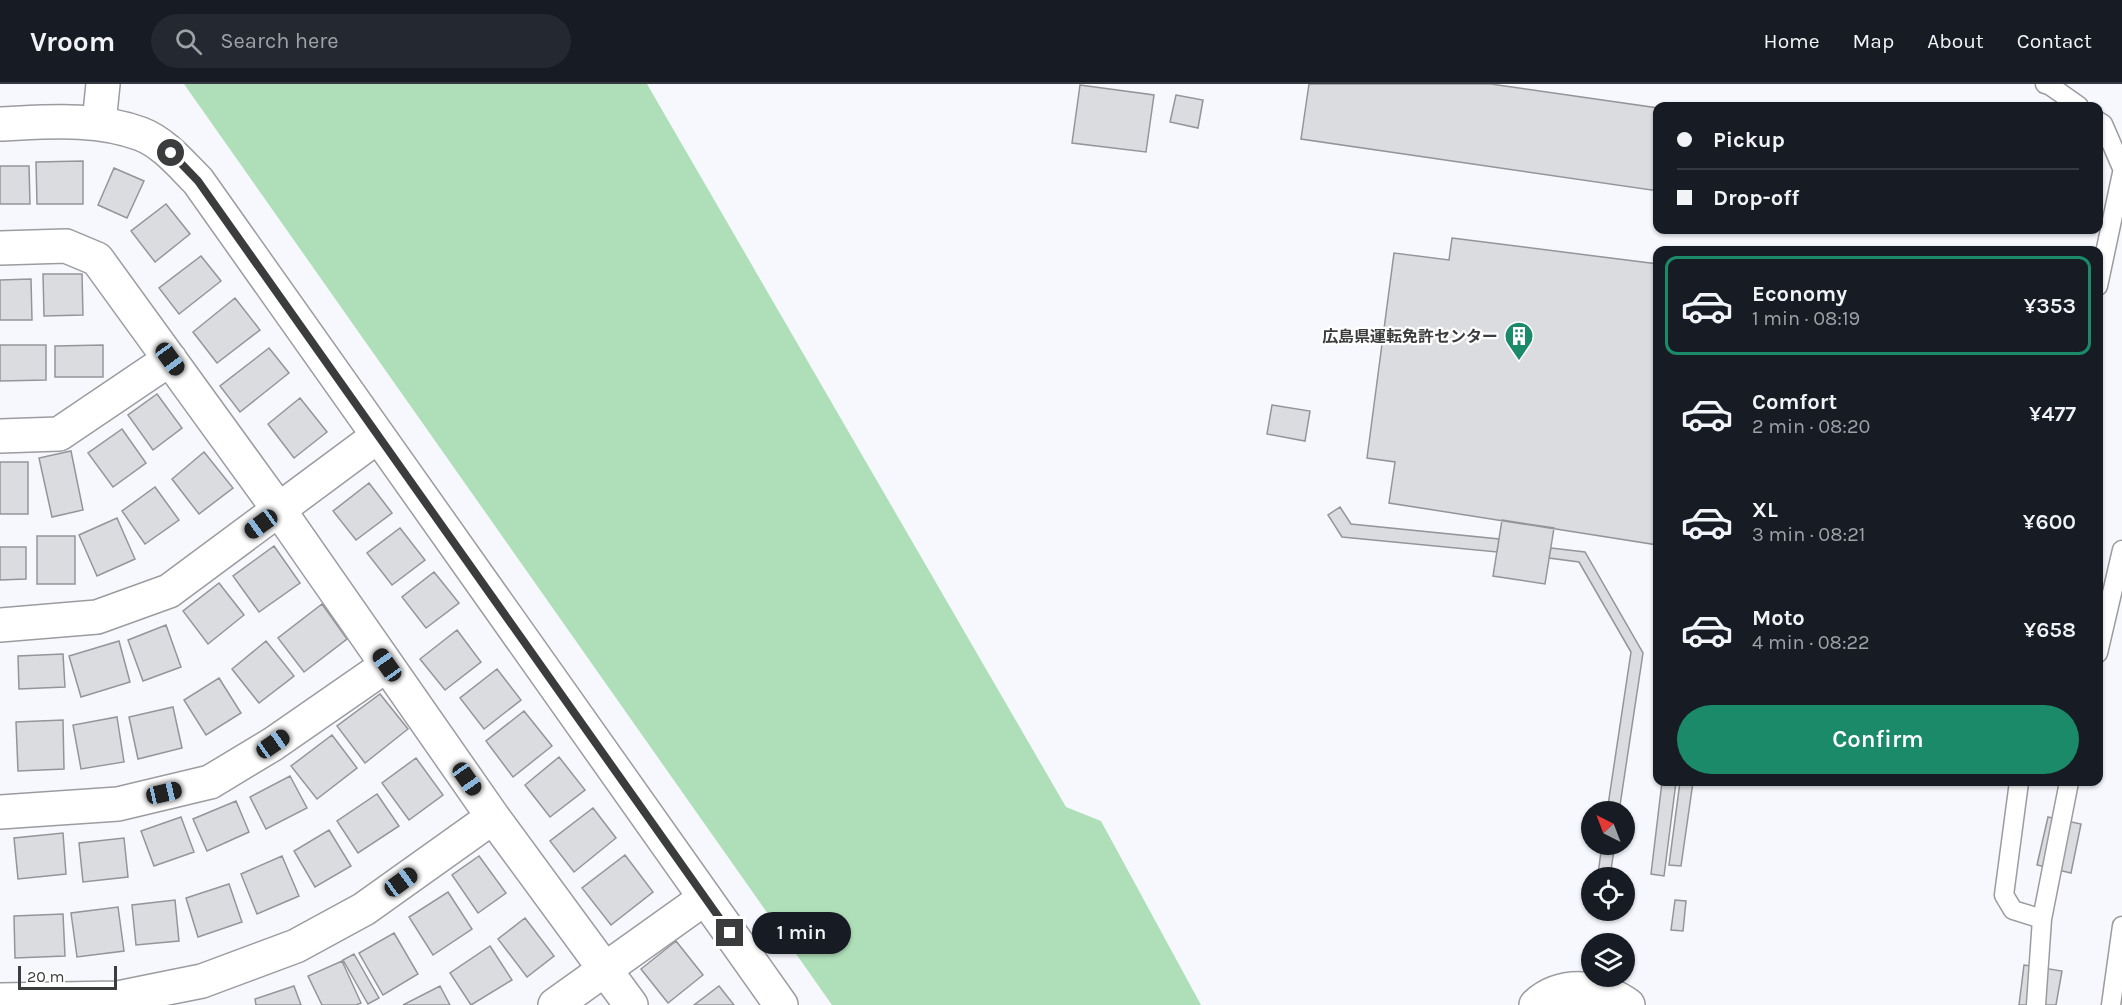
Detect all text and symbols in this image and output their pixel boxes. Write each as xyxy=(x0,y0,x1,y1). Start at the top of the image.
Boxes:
search box xyxy=(151,14,571,68)
text: Vroom xyxy=(30,25,115,58)
icon: search xyxy=(172,25,205,58)
text: Search here xyxy=(220,28,339,54)
text: Home xyxy=(1764,29,1820,53)
text: Map xyxy=(1853,29,1894,53)
text: About xyxy=(1927,29,1984,53)
text: Contact xyxy=(2017,29,2092,53)
text: Pickup xyxy=(1713,127,1785,153)
route start xyxy=(157,139,184,166)
text: Drop-off xyxy=(1713,185,1799,211)
icon: car xyxy=(1680,279,1734,333)
text: Economy xyxy=(1752,281,1847,307)
text: ¥353 xyxy=(2024,293,2076,319)
text: 1 min · 08:19 xyxy=(1752,307,1860,330)
building icon: 広島県運転免許センター xyxy=(1503,320,1535,362)
place label: 広島県運転免許センター xyxy=(1322,327,1498,346)
car xyxy=(152,339,188,379)
icon: car xyxy=(1680,387,1734,441)
text: Comfort xyxy=(1752,389,1837,415)
text: ¥477 xyxy=(2029,401,2076,427)
text: 2 min · 08:20 xyxy=(1752,415,1870,438)
icon: car xyxy=(1680,495,1734,549)
text: XL xyxy=(1752,497,1778,523)
car xyxy=(241,506,281,542)
text: ¥600 xyxy=(2023,509,2076,535)
text: 3 min · 08:21 xyxy=(1752,523,1865,546)
icon: car xyxy=(1680,603,1734,657)
text: Moto xyxy=(1752,605,1805,631)
text: ¥658 xyxy=(2023,617,2076,643)
text: 4 min · 08:22 xyxy=(1752,631,1870,654)
car xyxy=(369,645,405,685)
button: Confirm xyxy=(1677,705,2079,774)
car xyxy=(253,726,293,762)
car xyxy=(449,759,485,799)
car xyxy=(144,780,184,806)
north arrow xyxy=(1581,801,1635,855)
map controls xyxy=(1581,801,1635,987)
car xyxy=(381,864,421,900)
button: locate xyxy=(1581,867,1635,921)
callout: 1 min xyxy=(751,912,850,954)
route end xyxy=(716,919,743,946)
text: 1 min xyxy=(777,921,826,944)
button: layers xyxy=(1581,933,1635,987)
scale bar xyxy=(18,963,117,990)
text: 20 m xyxy=(27,967,65,986)

